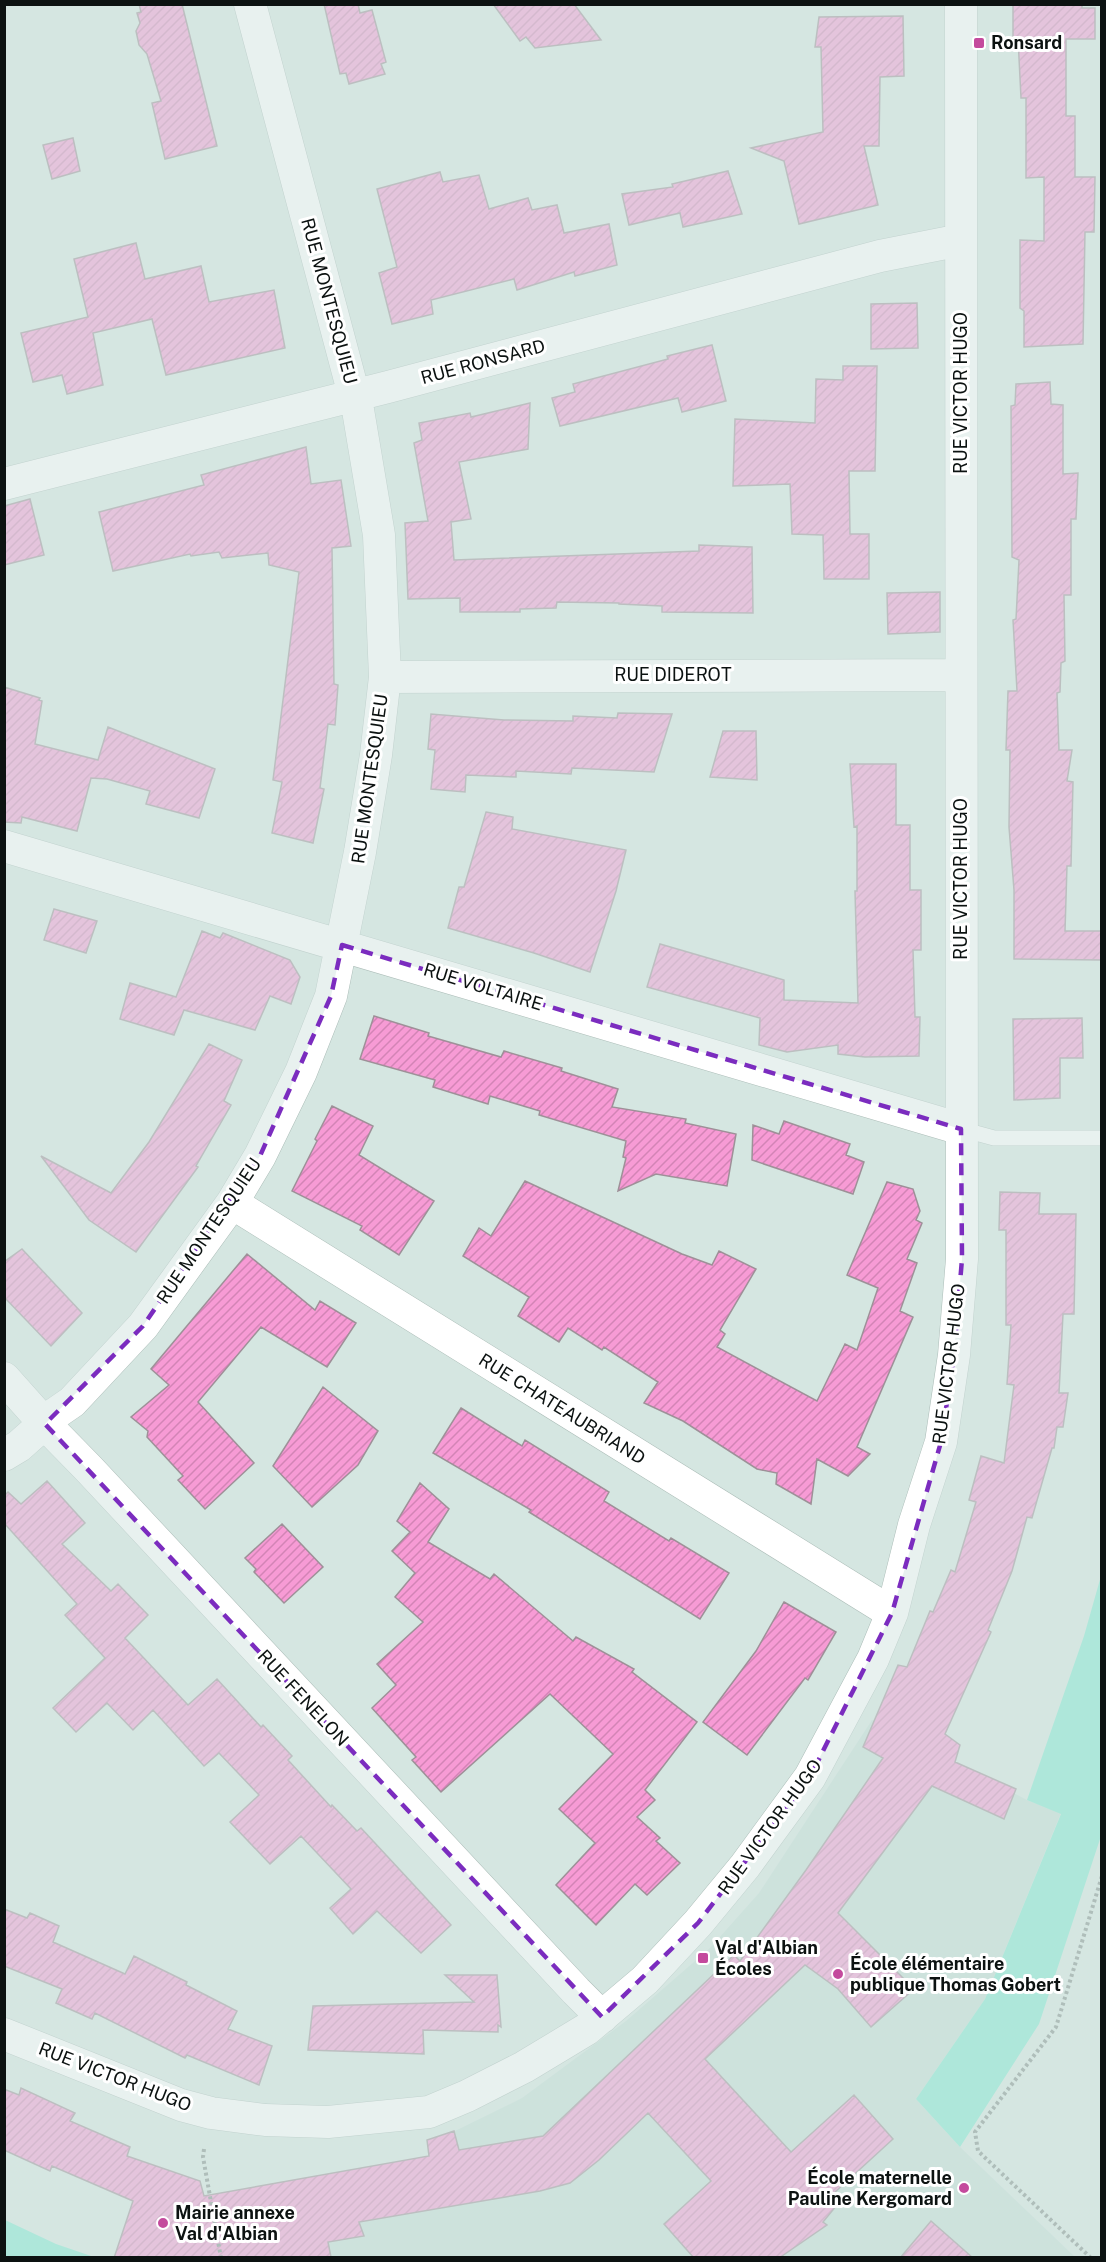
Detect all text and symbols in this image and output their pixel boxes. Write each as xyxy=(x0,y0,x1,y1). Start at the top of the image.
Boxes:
place label: Ronsard xyxy=(991,32,1062,53)
marker: Ronsard xyxy=(972,36,986,50)
street label: RUE MONTESQUIEU xyxy=(297,215,362,386)
street label: RUE VICTOR HUGO xyxy=(950,312,971,474)
street label: RUE RONSARD xyxy=(418,335,547,388)
street label: RUE DIDEROT xyxy=(614,664,732,685)
street label: RUE MONTESQUIEU xyxy=(347,693,392,865)
street label: RUE VICTOR HUGO xyxy=(950,798,971,960)
street label: RUE VOLTAIRE xyxy=(421,958,545,1015)
street label: RUE MONTESQUIEU xyxy=(152,1154,265,1308)
street label: RUE VICTOR HUGO xyxy=(928,1282,969,1446)
street label: RUE CHATEAUBRIAND xyxy=(475,1349,649,1468)
street label: RUE FENELON xyxy=(254,1645,353,1750)
street label: RUE VICTOR HUGO xyxy=(714,1755,826,1898)
place label: Val d'Albian Écoles xyxy=(715,1937,818,1979)
marker: Val d'Albian Écoles xyxy=(696,1951,710,1965)
place label: École élémentaire publique Thomas Gobert xyxy=(850,1952,1061,1995)
marker: École élémentaire publique Thomas Gobert xyxy=(831,1967,845,1981)
street label: RUE VICTOR HUGO xyxy=(36,2038,195,2115)
place label: École maternelle Pauline Kergomard xyxy=(788,2166,952,2209)
marker: École maternelle Pauline Kergomard xyxy=(957,2181,971,2195)
place label: Mairie annexe Val d'Albian xyxy=(175,2202,295,2244)
marker: Mairie annexe Val d'Albian xyxy=(156,2216,170,2230)

